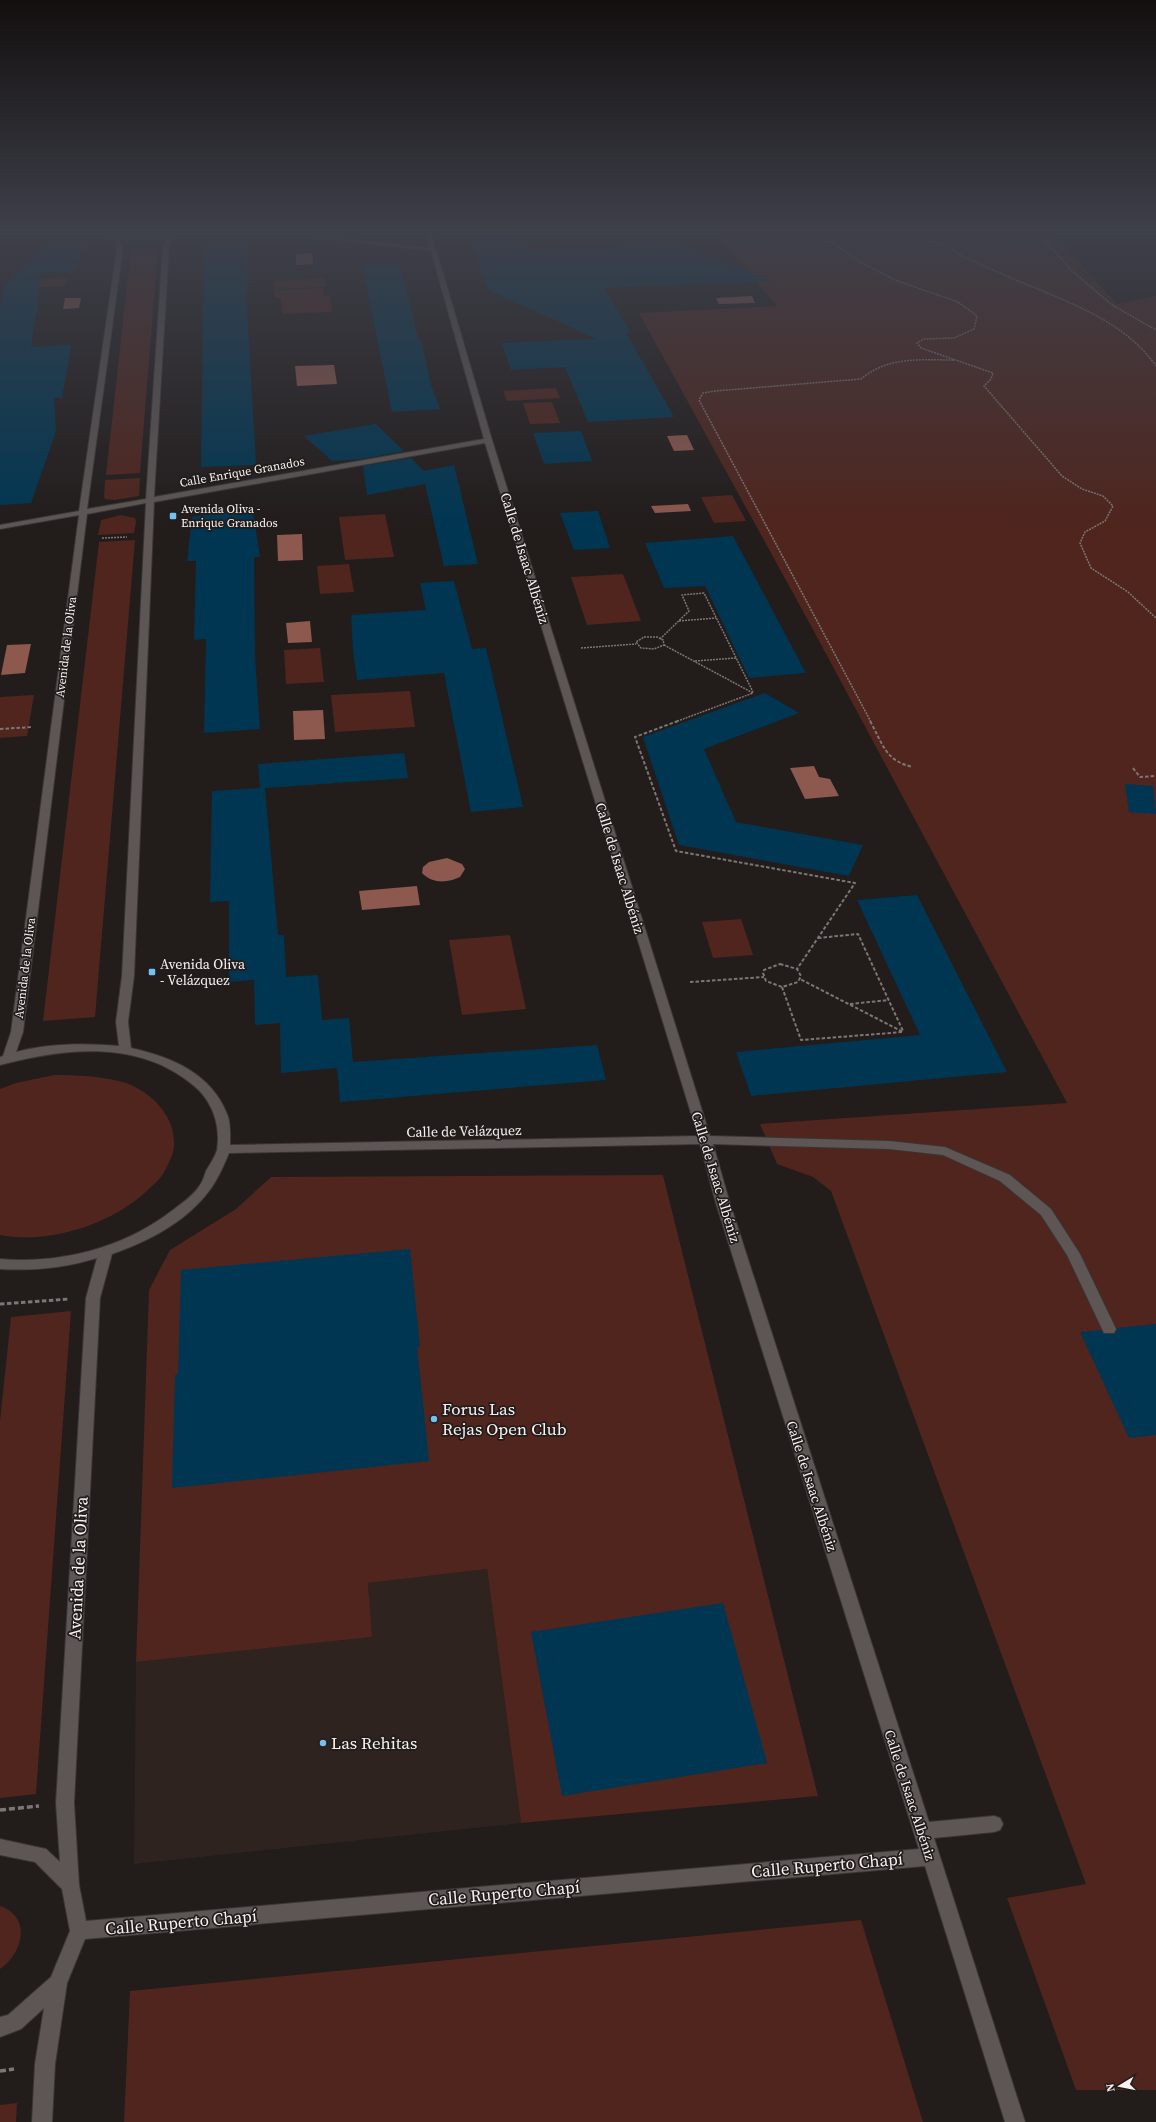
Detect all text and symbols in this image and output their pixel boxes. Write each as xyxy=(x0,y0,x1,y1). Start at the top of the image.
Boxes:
street label: Calle Enrique Granados xyxy=(178,453,306,491)
street label: Calle de Isaac Albéniz xyxy=(496,490,555,627)
place label: Avenida Oliva - Enrique Granados xyxy=(181,501,278,531)
marker: Avenida Oliva - Enrique Granados xyxy=(168,511,178,521)
street label: Avenida de la Oliva xyxy=(52,595,80,698)
street label: Calle de Isaac Albéniz xyxy=(591,800,650,937)
street label: Avenida de la Oliva xyxy=(11,916,39,1019)
place label: Avenida Oliva - Velázquez xyxy=(160,954,246,990)
marker: Avenida Oliva - Velázquez xyxy=(147,967,157,977)
street label: Calle de Isaac Albéniz xyxy=(687,1109,746,1246)
street label: Calle de Velázquez xyxy=(406,1120,522,1142)
place label: Forus Las Rejas Open Club xyxy=(442,1397,567,1441)
marker: Forus Las Rejas Open Club xyxy=(429,1414,439,1424)
street label: Calle de Isaac Albéniz xyxy=(781,1418,843,1554)
street label: Avenida de la Oliva xyxy=(62,1495,94,1640)
street label: Calle de Isaac Albéniz xyxy=(879,1727,941,1863)
place label: Las Rehitas xyxy=(331,1731,417,1755)
marker: Las Rehitas xyxy=(318,1738,328,1748)
street label: Calle Ruperto Chapí xyxy=(750,1846,904,1884)
street label: Calle Ruperto Chapí xyxy=(427,1874,581,1912)
street label: Calle Ruperto Chapí xyxy=(104,1903,258,1941)
north arrow xyxy=(1100,2066,1140,2106)
text: N xyxy=(1103,2082,1119,2093)

